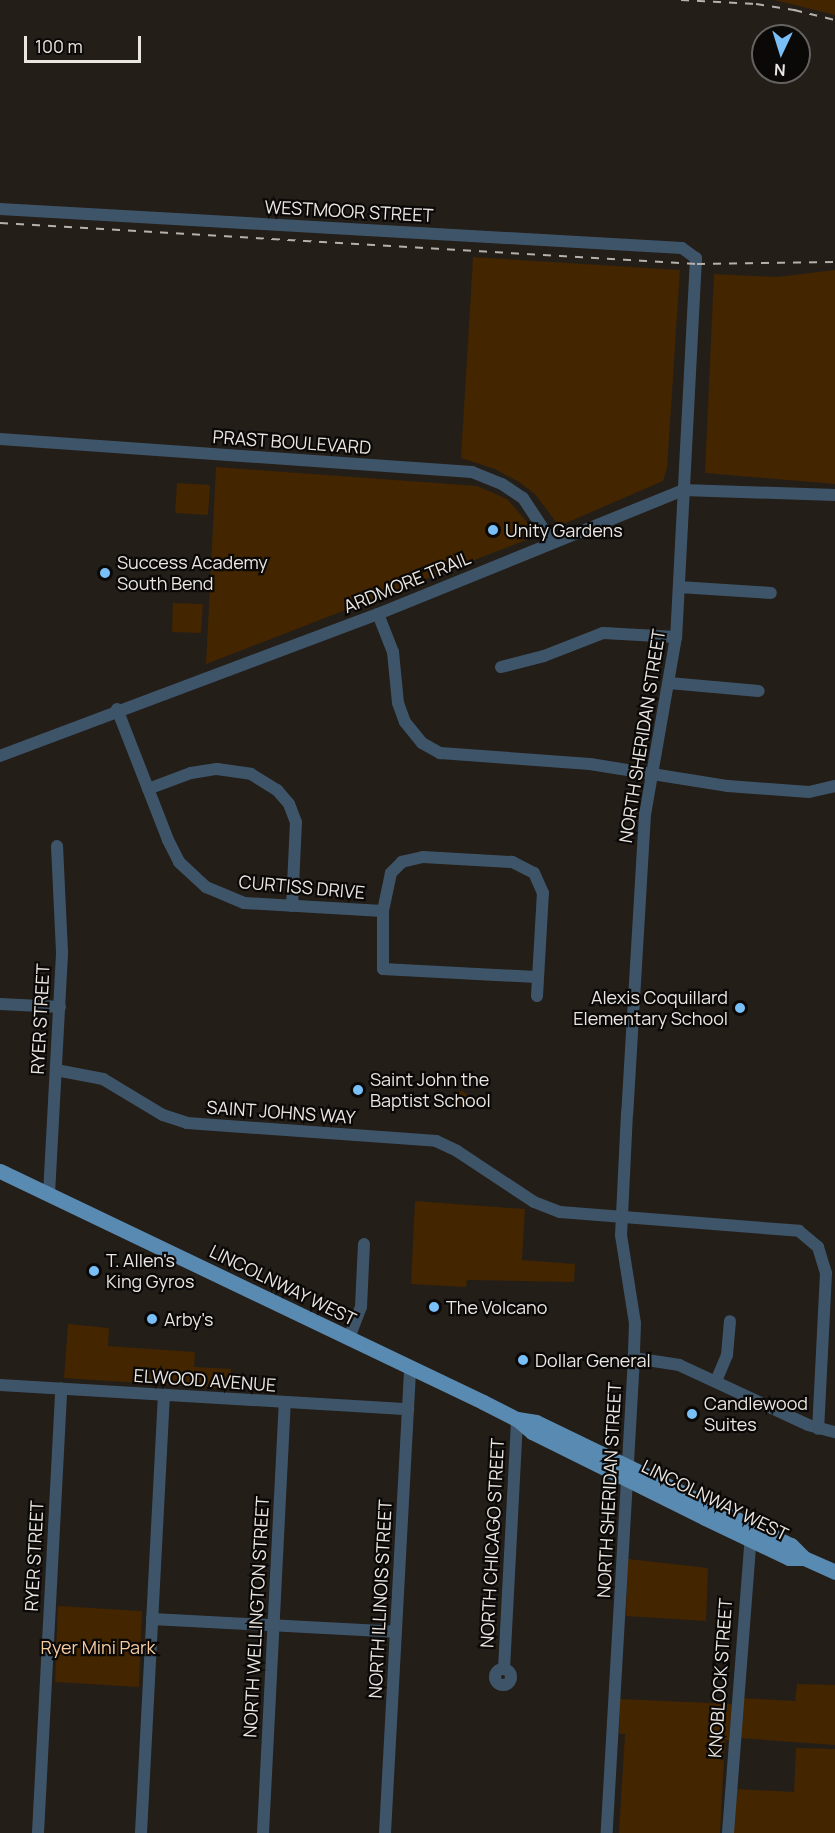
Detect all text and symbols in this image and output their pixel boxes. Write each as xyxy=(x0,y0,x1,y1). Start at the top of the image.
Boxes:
scale bar xyxy=(27,24,144,62)
north arrow xyxy=(751,24,811,84)
text: 100 m xyxy=(35,34,83,58)
text: N xyxy=(773,59,786,81)
street label: WESTMOOR STREET xyxy=(264,196,434,226)
street label: PRAST BOULEVARD xyxy=(212,426,372,458)
place label: Unity Gardens xyxy=(505,519,623,541)
marker: Unity Gardens xyxy=(486,523,500,537)
street label: ARDMORE TRAIL xyxy=(340,547,474,617)
place label: Success Academy South Bend xyxy=(117,552,268,594)
marker: Success Academy South Bend xyxy=(98,566,112,580)
street label: NORTH SHERIDAN STREET xyxy=(614,628,670,844)
street label: CURTISS DRIVE xyxy=(238,871,366,903)
street label: RYER STREET xyxy=(26,963,54,1075)
place label: Alexis Coquillard Elementary School xyxy=(573,987,728,1030)
marker: Alexis Coquillard Elementary School xyxy=(733,1001,747,1015)
place label: Saint John the Baptist School xyxy=(370,1069,491,1112)
marker: Saint John the Baptist School xyxy=(351,1083,365,1097)
street label: SAINT JOHNS WAY xyxy=(205,1096,357,1128)
street label: LINCOLNWAY WEST xyxy=(206,1240,360,1330)
place label: T. Allen's King Gyros xyxy=(106,1250,194,1292)
marker: T. Allen's King Gyros xyxy=(87,1264,101,1278)
place label: The Volcano xyxy=(446,1296,547,1318)
marker: The Volcano xyxy=(427,1300,441,1314)
place label: Arby's xyxy=(164,1308,213,1330)
marker: Arby's xyxy=(145,1312,159,1326)
place label: Dollar General xyxy=(535,1349,651,1371)
marker: Dollar General xyxy=(516,1353,530,1367)
street label: ELWOOD AVENUE xyxy=(133,1364,277,1396)
street label: NORTH SHERIDAN STREET xyxy=(593,1382,625,1598)
place label: Candlewood Suites xyxy=(704,1393,808,1436)
marker: Candlewood Suites xyxy=(685,1407,699,1421)
street label: NORTH CHICAGO STREET xyxy=(476,1438,508,1648)
street label: LINCOLNWAY WEST xyxy=(638,1455,792,1545)
street label: NORTH WELLINGTON STREET xyxy=(239,1496,273,1738)
street label: NORTH ILLINOIS STREET xyxy=(364,1499,396,1699)
street label: RYER STREET xyxy=(20,1500,48,1612)
street label: KNOBLOCK STREET xyxy=(704,1597,736,1759)
park label: Ryer Mini Park xyxy=(41,1636,155,1658)

